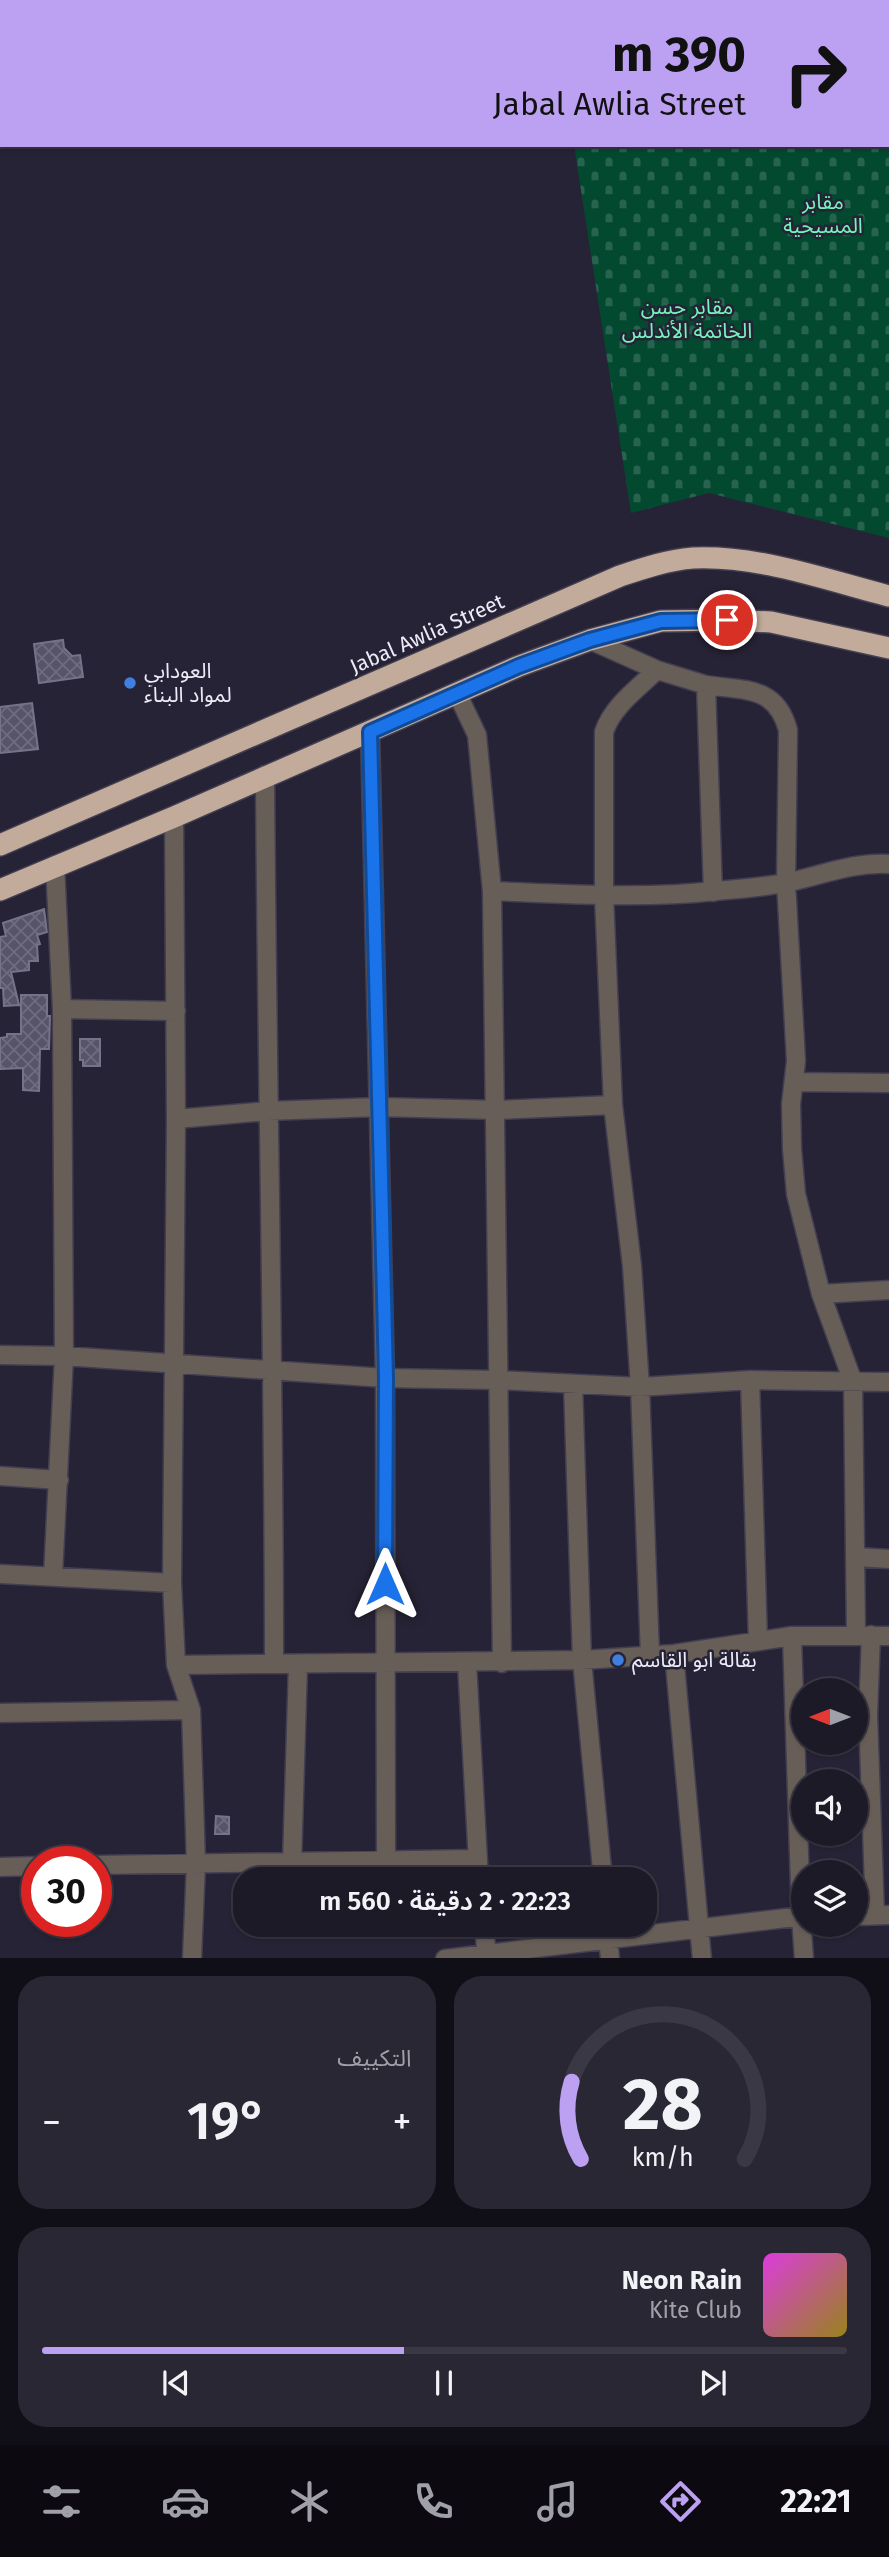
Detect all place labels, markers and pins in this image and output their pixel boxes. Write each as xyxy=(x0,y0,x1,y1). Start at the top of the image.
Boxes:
pin xyxy=(697,590,757,650)
place label: العودابي لمواد البناء xyxy=(144,658,232,708)
marker: العودابي لمواد البناء xyxy=(122,675,138,691)
place label: بقالة ابو القاسم xyxy=(632,1647,757,1675)
marker: بقالة ابو القاسم xyxy=(610,1652,626,1668)

